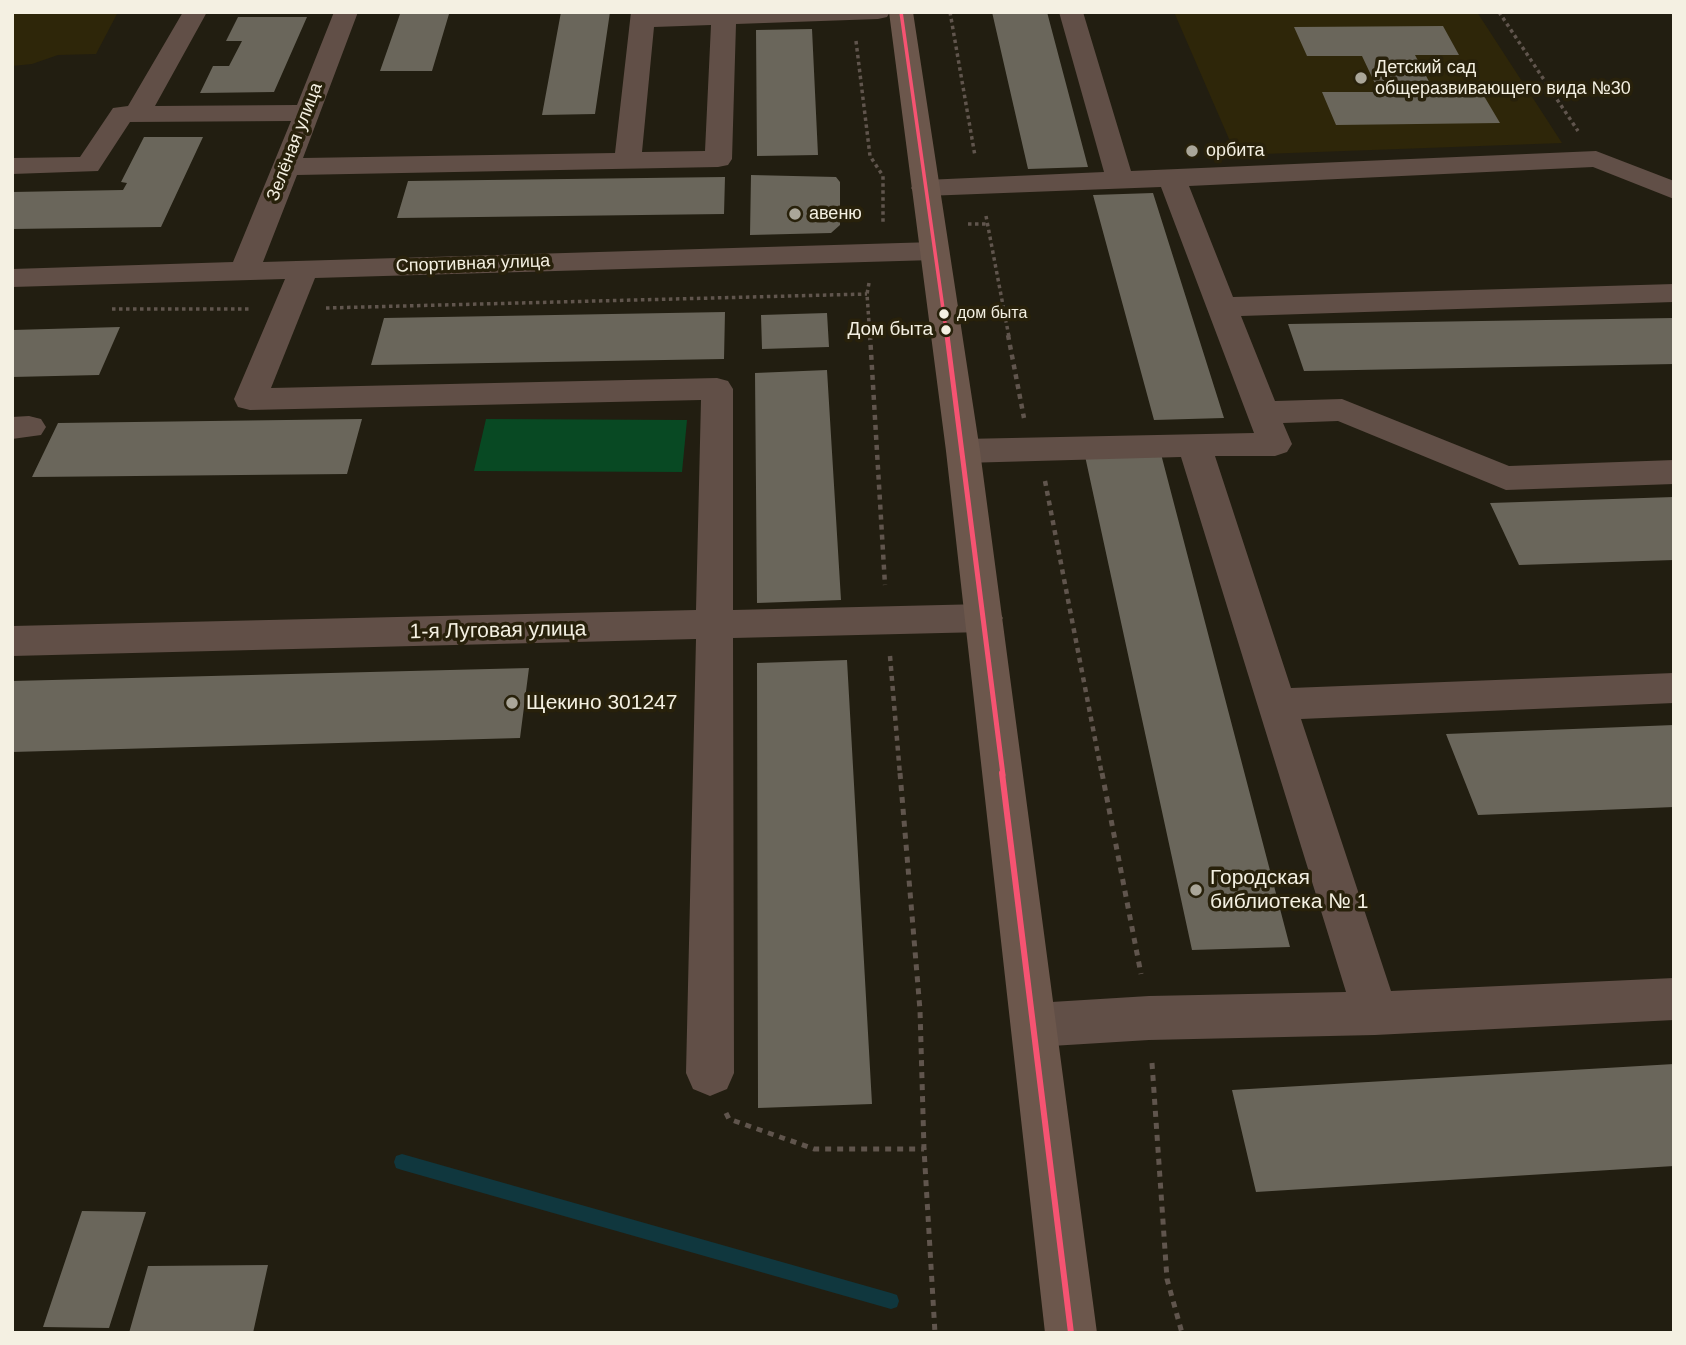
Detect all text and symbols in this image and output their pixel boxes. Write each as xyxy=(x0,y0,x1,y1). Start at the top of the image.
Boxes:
place label: Детский сад общеразвивающего вида №30 xyxy=(1375,57,1631,100)
marker: Детский сад общеразвивающего вида №30 xyxy=(1353,70,1369,86)
street label: Зелёная улица xyxy=(263,80,327,204)
place label: орбита xyxy=(1206,140,1264,162)
marker: орбита xyxy=(1184,143,1200,159)
place label: авеню xyxy=(809,203,862,225)
marker: авеню xyxy=(787,206,803,222)
street label: Спортивная улица xyxy=(395,251,551,277)
place label: дом быта xyxy=(957,304,1027,324)
marker: дом быта xyxy=(937,307,951,321)
place label: Дом быта xyxy=(847,319,933,341)
marker: Дом быта xyxy=(939,323,953,337)
street label: 1-я Луговая улица xyxy=(409,617,587,645)
place label: Щекино 301247 xyxy=(526,690,677,716)
marker: Щекино 301247 xyxy=(504,695,520,711)
place label: Городская библиотека № 1 xyxy=(1210,865,1368,915)
marker: Городская библиотека № 1 xyxy=(1188,882,1204,898)

